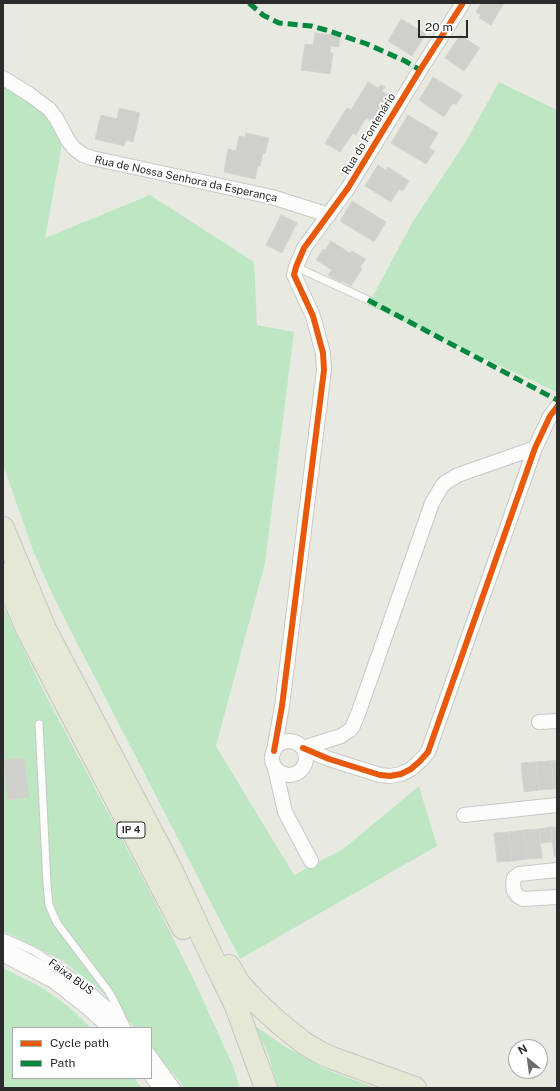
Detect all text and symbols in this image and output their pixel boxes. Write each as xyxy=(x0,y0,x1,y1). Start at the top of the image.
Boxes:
scale bar xyxy=(420,12,470,38)
text: 20 m xyxy=(425,20,453,34)
street label: Rua do Fontenário xyxy=(339,91,399,177)
street label: Rua de Nossa Senhora da Esperança xyxy=(93,153,279,205)
road number: IP 4 xyxy=(117,822,145,838)
street label: Faixa BUS xyxy=(46,956,96,998)
legend xyxy=(12,1027,152,1079)
text: Cycle path xyxy=(50,1036,109,1050)
north arrow xyxy=(508,1039,548,1079)
text: N xyxy=(516,1042,529,1057)
text: Path xyxy=(50,1056,76,1070)

